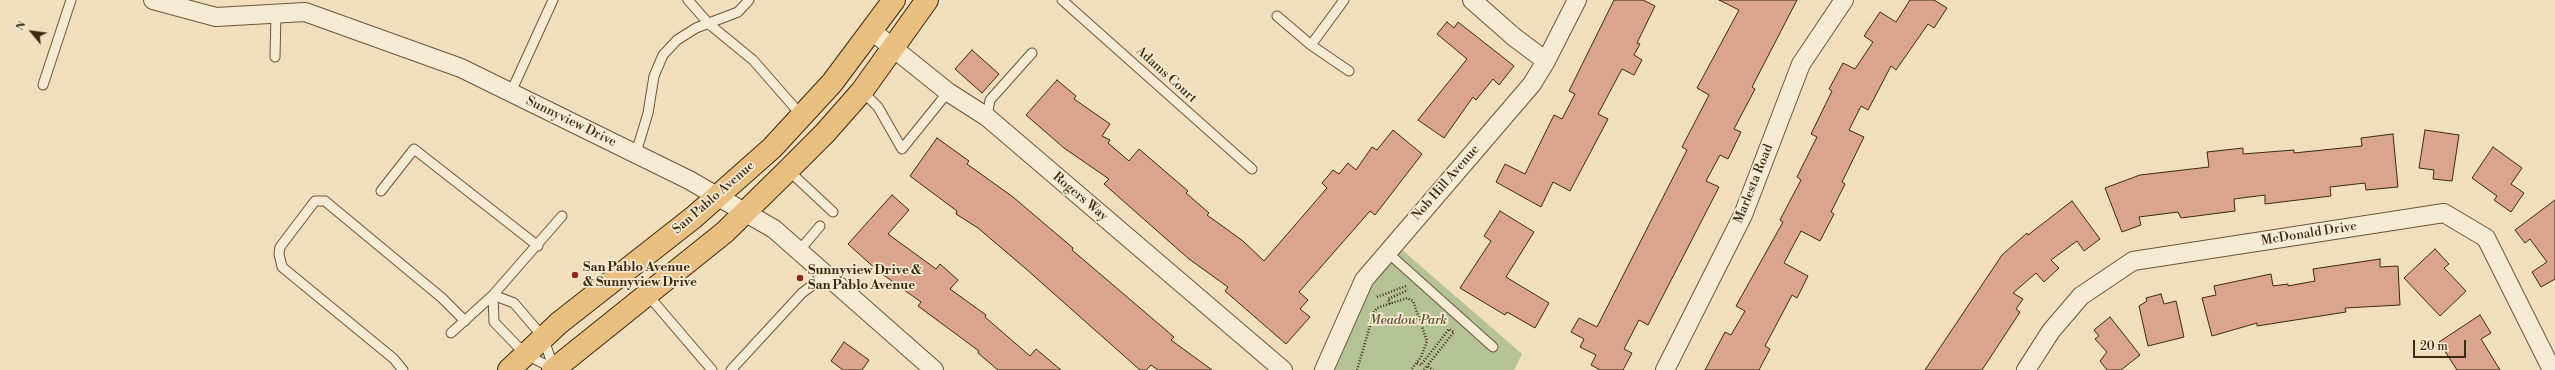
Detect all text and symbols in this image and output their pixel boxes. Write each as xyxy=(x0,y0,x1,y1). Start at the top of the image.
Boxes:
north arrow xyxy=(12,12,52,52)
text: N xyxy=(13,19,30,33)
street label: Adams Court xyxy=(1132,44,1200,106)
street label: Sunnyview Drive xyxy=(523,93,619,151)
street label: Nob Hill Avenue xyxy=(1409,142,1483,224)
street label: Marlesta Road xyxy=(1731,142,1777,226)
street label: San Pablo Avenue xyxy=(670,158,758,238)
street label: Rogers Way xyxy=(1049,169,1111,225)
street label: McDonald Drive xyxy=(2260,219,2358,249)
place label: San Pablo Avenue & Sunnyview Drive xyxy=(583,260,697,291)
place label: Sunnyview Drive & San Pablo Avenue xyxy=(808,263,922,294)
marker: San Pablo Avenue & Sunnyview Drive xyxy=(570,270,580,280)
marker: Sunnyview Drive & San Pablo Avenue xyxy=(795,273,805,283)
park label: Meadow Park xyxy=(1369,313,1447,329)
scale bar xyxy=(2415,332,2468,358)
text: 20 m xyxy=(2420,339,2448,354)

